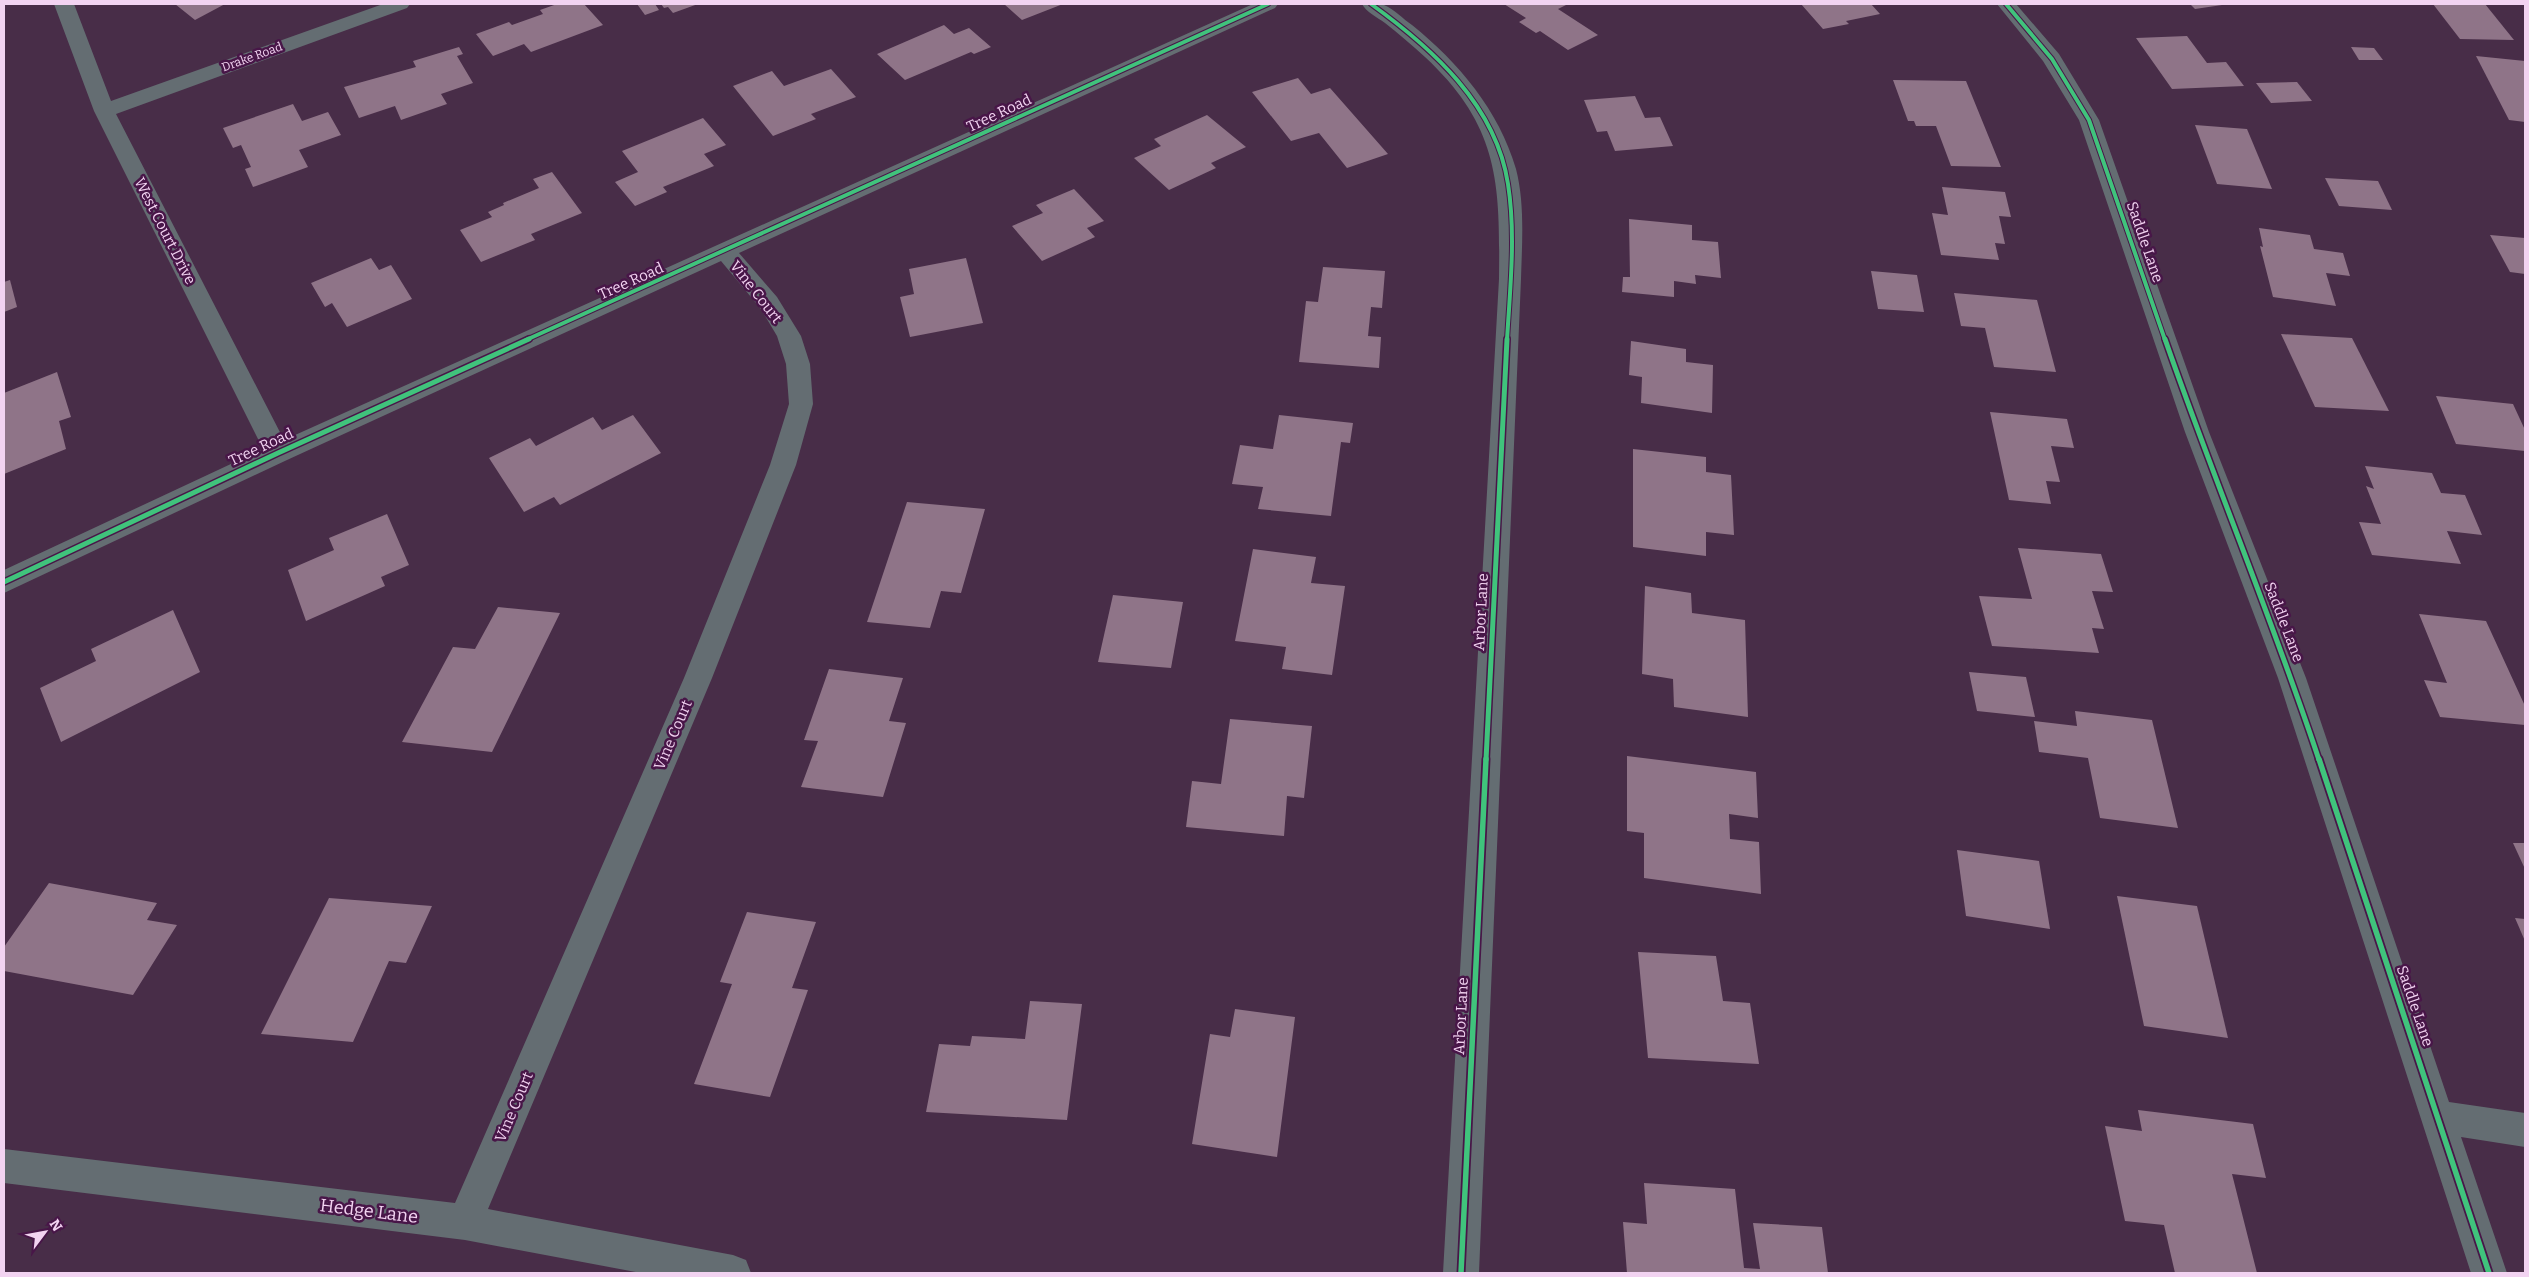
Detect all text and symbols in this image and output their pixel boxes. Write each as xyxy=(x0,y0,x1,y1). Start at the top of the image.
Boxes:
street label: Drake Road xyxy=(220,40,284,74)
street label: Tree Road xyxy=(964,90,1034,136)
street label: West Court Drive xyxy=(130,175,200,287)
street label: Saddle Lane xyxy=(2123,199,2167,285)
street label: Vine Court xyxy=(726,257,786,327)
street label: Tree Road xyxy=(596,259,666,303)
street label: Tree Road xyxy=(226,424,296,470)
street label: Arbor Lane xyxy=(1470,573,1492,651)
street label: Saddle Lane xyxy=(2261,579,2307,665)
street label: Vine Court xyxy=(650,697,696,773)
street label: Saddle Lane xyxy=(2393,963,2437,1049)
street label: Arbor Lane xyxy=(1450,977,1472,1055)
street label: Vine Court xyxy=(491,1069,537,1145)
street label: Hedge Lane xyxy=(319,1194,419,1228)
north arrow xyxy=(20,1207,70,1257)
text: N xyxy=(46,1216,66,1235)

